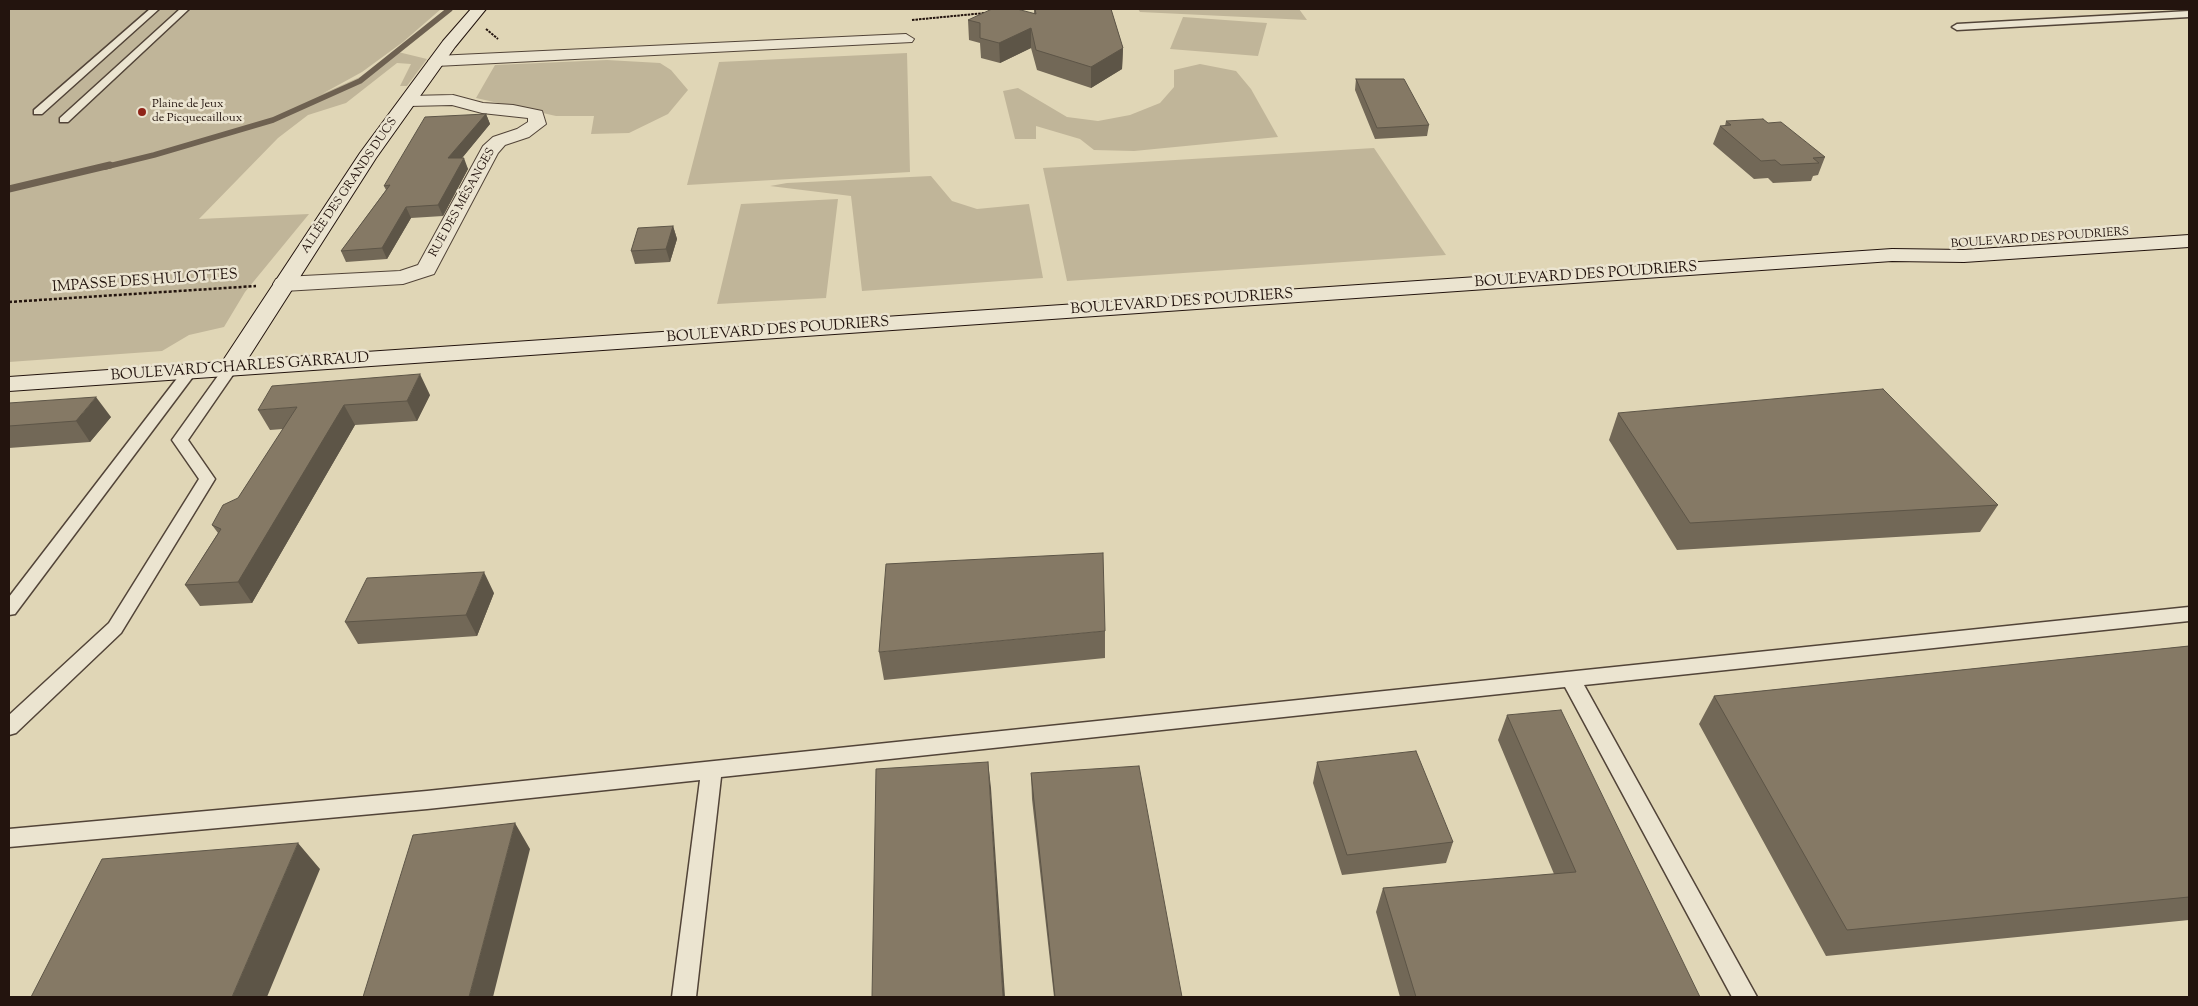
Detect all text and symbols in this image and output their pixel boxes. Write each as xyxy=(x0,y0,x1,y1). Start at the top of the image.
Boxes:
place label: Plaine de Jeux de Picquecailloux xyxy=(152,98,242,126)
marker: Plaine de Jeux de Picquecailloux xyxy=(136,106,148,118)
street label: ALLÉE DES GRANDS DUCS xyxy=(299,115,401,257)
street label: RUE DES MÉSANGES xyxy=(427,146,499,260)
street label: BOULEVARD DES POUDRIERS xyxy=(1950,226,2130,252)
street label: BOULEVARD DES POUDRIERS xyxy=(1474,259,1698,293)
street label: IMPASSE DES HULOTTES xyxy=(52,267,238,297)
street label: BOULEVARD DES POUDRIERS xyxy=(1070,286,1294,320)
street label: BOULEVARD DES POUDRIERS xyxy=(666,314,890,348)
street label: BOULEVARD CHARLES GARRAUD xyxy=(110,350,370,386)

